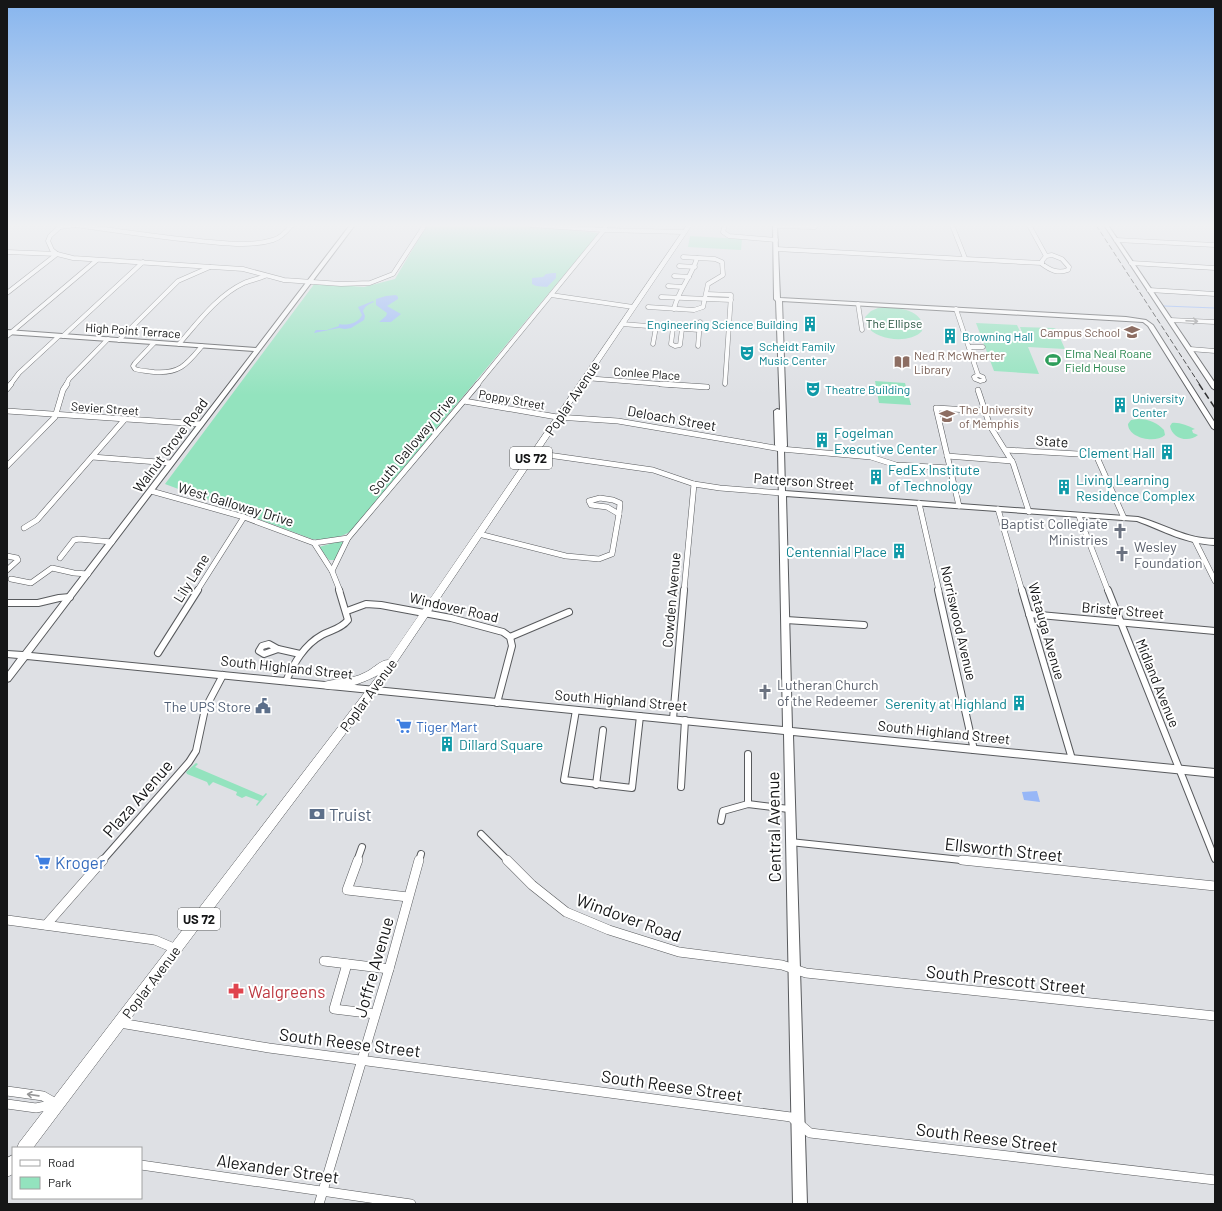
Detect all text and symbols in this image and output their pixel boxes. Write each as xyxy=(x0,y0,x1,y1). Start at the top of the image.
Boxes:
building icon: Engineering Science Building xyxy=(801,315,819,333)
park label: The Ellipse xyxy=(866,316,922,330)
place label: Engineering Science Building xyxy=(647,317,798,331)
one-way arrow xyxy=(1185,317,1198,324)
street label: High Point Terrace xyxy=(85,320,181,340)
school or university icon: Campus School xyxy=(1123,323,1141,341)
place label: Campus School xyxy=(1040,325,1120,339)
building icon: Browning Hall xyxy=(941,327,959,345)
place label: Browning Hall xyxy=(962,329,1033,343)
place label: Scheidt Family Music Center xyxy=(759,339,836,367)
theatre icon: Scheidt Family Music Center xyxy=(738,344,756,362)
place label: Elma Neal Roane Field House xyxy=(1065,346,1152,374)
place label: Ned R McWherter Library xyxy=(914,348,1005,376)
sports icon: Elma Neal Roane Field House xyxy=(1044,351,1062,369)
library icon: Ned R McWherter Library xyxy=(893,353,911,371)
street label: Poplar Avenue xyxy=(541,358,603,438)
street label: Conlee Place xyxy=(613,364,681,382)
theatre icon: Theatre Building xyxy=(804,380,822,398)
place label: Theatre Building xyxy=(825,382,910,396)
street label: Poppy Street xyxy=(478,386,546,412)
street label: South Galloway Drive xyxy=(365,390,459,498)
place label: University Center xyxy=(1132,391,1185,419)
street label: Walnut Grove Road xyxy=(129,395,211,495)
building icon: University Center xyxy=(1111,396,1129,414)
street label: Sevier Street xyxy=(71,399,139,417)
street label: Deloach Street xyxy=(626,402,718,434)
place label: The University of Memphis xyxy=(959,402,1034,430)
school or university icon: The University of Memphis xyxy=(938,407,956,425)
place label: Fogelman Executive Center xyxy=(834,424,937,457)
building icon: Fogelman Executive Center xyxy=(813,431,831,449)
street label: State xyxy=(1035,431,1069,451)
building icon: Clement Hall xyxy=(1158,443,1176,461)
place label: Clement Hall xyxy=(1079,444,1155,461)
road number: US 72 xyxy=(510,447,552,469)
place label: FedEx Institute of Technology xyxy=(888,461,980,494)
building icon: FedEx Institute of Technology xyxy=(867,468,885,486)
street label: Patterson Street xyxy=(753,469,855,493)
place label: Living Learning Residence Complex xyxy=(1076,471,1195,504)
street label: West Galloway Drive xyxy=(176,478,296,530)
building icon: Living Learning Residence Complex xyxy=(1055,478,1073,496)
place label: Baptist Collegiate Ministries xyxy=(1001,515,1108,548)
church icon: Baptist Collegiate Ministries xyxy=(1111,522,1129,540)
place label: Wesley Foundation xyxy=(1134,538,1203,571)
building icon: Centennial Place xyxy=(890,542,908,560)
place label: Centennial Place xyxy=(786,543,887,560)
church icon: Wesley Foundation xyxy=(1113,545,1131,563)
street label: Lily Lane xyxy=(169,551,213,605)
street label: Cowden Avenue xyxy=(658,552,684,648)
street label: Norriswood Avenue xyxy=(938,564,980,682)
street label: Watauga Avenue xyxy=(1025,580,1069,682)
street label: Windover Road xyxy=(408,588,500,626)
street label: Brister Street xyxy=(1081,598,1165,622)
street label: Midland Avenue xyxy=(1133,636,1183,730)
street label: South Highland Street xyxy=(220,652,354,682)
street label: Poplar Avenue xyxy=(336,655,400,735)
place label: Lutheran Church of the Redeemer xyxy=(777,676,878,709)
church icon: Lutheran Church of the Redeemer xyxy=(756,683,774,701)
street label: South Highland Street xyxy=(554,686,688,714)
building icon: Serenity at Highland xyxy=(1010,694,1028,712)
place label: Serenity at Highland xyxy=(885,695,1007,712)
public building icon: The UPS Store xyxy=(254,697,272,715)
place label: The UPS Store xyxy=(164,698,251,715)
supermarket icon: Tiger Mart xyxy=(395,717,413,735)
street label: South Highland Street xyxy=(877,717,1011,747)
place label: Tiger Mart xyxy=(416,718,478,735)
building icon: Dillard Square xyxy=(438,735,456,753)
place label: Dillard Square xyxy=(459,736,543,753)
street label: Plaza Avenue xyxy=(98,755,176,841)
street label: Central Avenue xyxy=(762,771,784,883)
place label: Truist xyxy=(329,804,372,824)
bank icon: Truist xyxy=(308,805,326,823)
street label: Ellsworth Street xyxy=(944,833,1064,865)
place label: Kroger xyxy=(55,852,105,872)
supermarket icon: Kroger xyxy=(34,853,52,871)
street label: Windover Road xyxy=(574,889,684,945)
road number: US 72 xyxy=(178,908,220,930)
street label: Joffre Avenue xyxy=(349,914,397,1020)
street label: Poplar Avenue xyxy=(118,942,184,1022)
street label: South Prescott Street xyxy=(925,961,1087,997)
place label: Walgreens xyxy=(248,981,325,1001)
pharmacy icon: Walgreens xyxy=(227,982,245,1000)
street label: South Reese Street xyxy=(278,1023,422,1061)
street label: South Reese Street xyxy=(600,1065,744,1105)
one-way arrow xyxy=(27,1090,40,1098)
street label: South Reese Street xyxy=(915,1118,1059,1156)
legend xyxy=(12,1147,142,1199)
street label: Alexander Street xyxy=(216,1150,340,1186)
text: Road xyxy=(48,1155,75,1169)
text: Park xyxy=(48,1175,72,1189)

